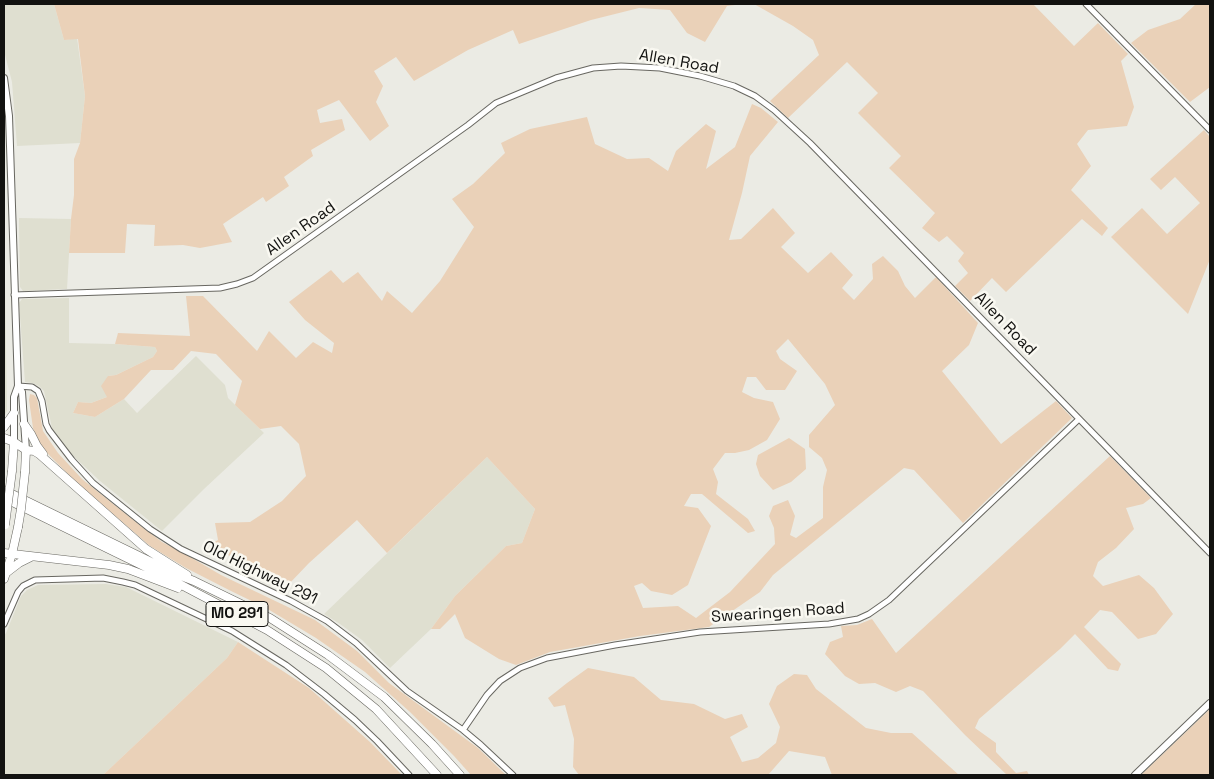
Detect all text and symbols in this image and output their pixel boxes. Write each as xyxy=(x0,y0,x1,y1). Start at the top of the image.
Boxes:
street label: Allen Road xyxy=(638,46,720,78)
street label: Allen Road xyxy=(262,198,340,260)
street label: Allen Road xyxy=(970,288,1040,360)
street label: Old Highway 291 xyxy=(200,537,320,609)
street label: Swearingen Road xyxy=(711,599,845,627)
road number: MO 291 xyxy=(206,602,268,626)

